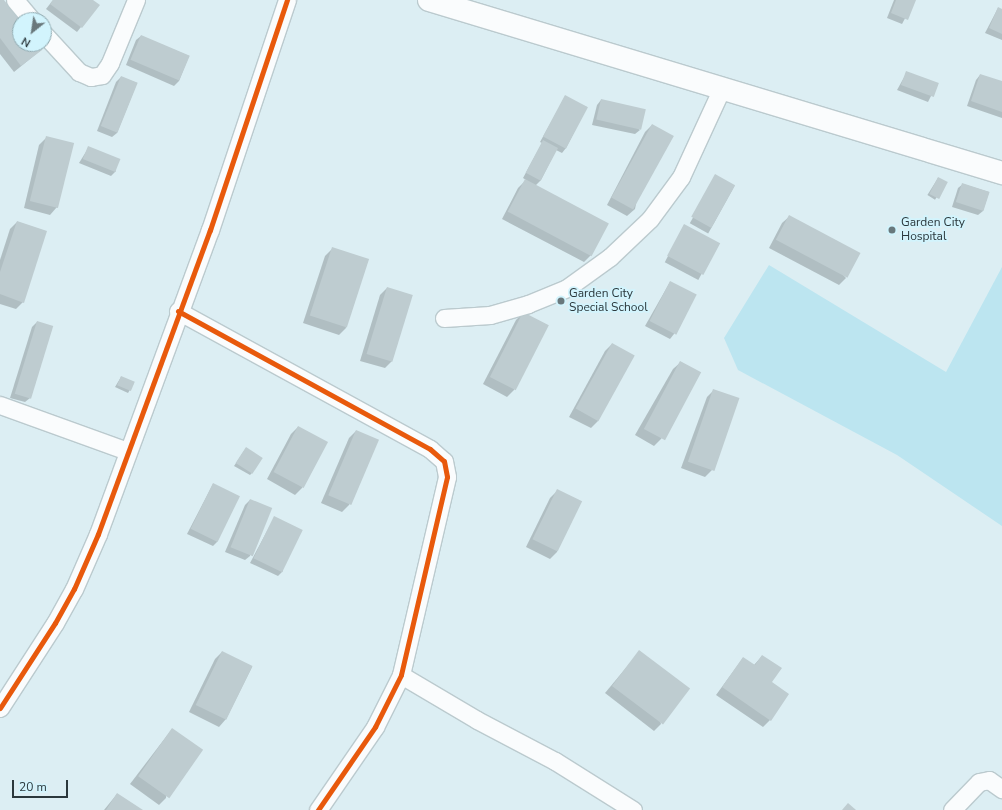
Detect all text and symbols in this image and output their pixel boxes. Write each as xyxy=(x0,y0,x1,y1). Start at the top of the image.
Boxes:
north arrow xyxy=(12,12,52,52)
text: N xyxy=(19,33,34,51)
place label: Garden City Hospital xyxy=(901,216,965,244)
marker: Garden City Hospital xyxy=(886,224,898,236)
place label: Garden City Special School xyxy=(569,287,648,315)
marker: Garden City Special School xyxy=(556,296,566,306)
scale bar xyxy=(14,772,70,798)
text: 20 m xyxy=(19,779,47,795)

